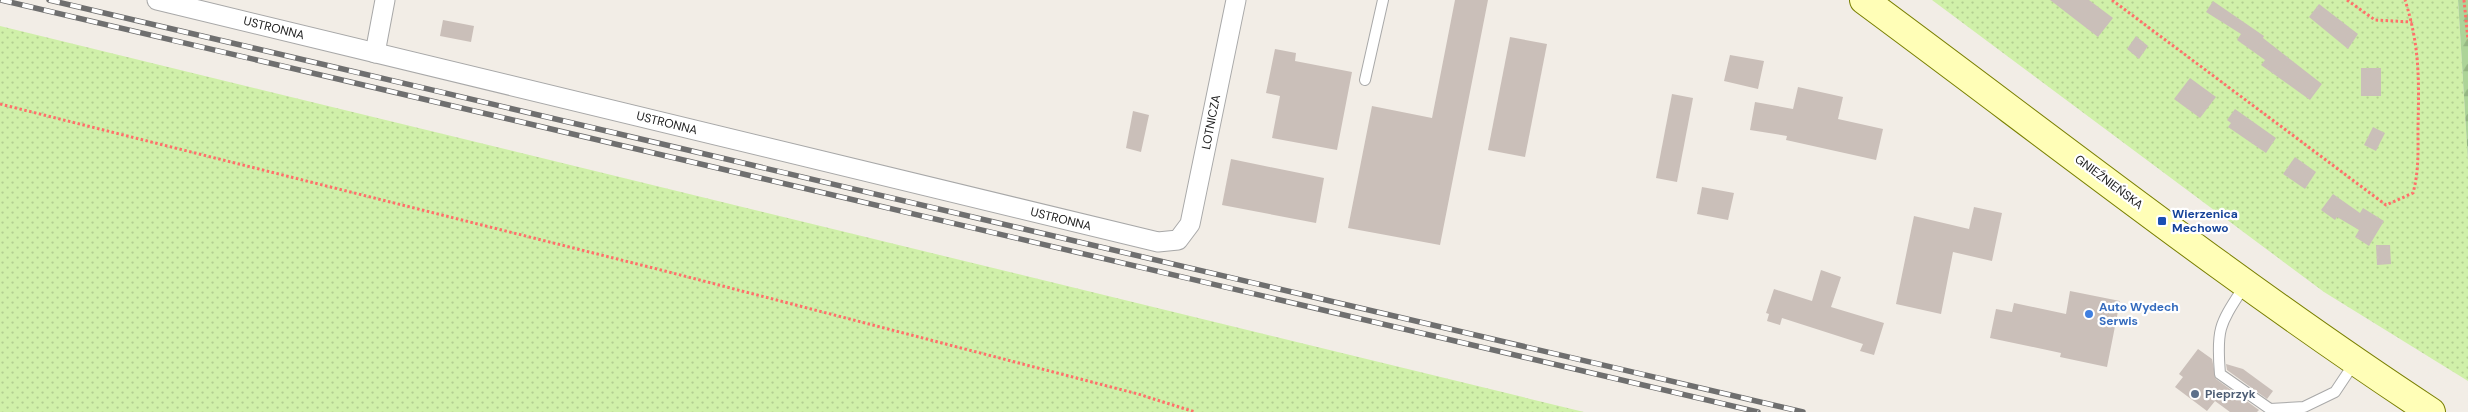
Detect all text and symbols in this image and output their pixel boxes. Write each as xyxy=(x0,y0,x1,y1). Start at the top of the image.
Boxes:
street label: USTRONNA xyxy=(242,13,306,43)
street label: LOTNICZA xyxy=(1198,93,1224,151)
street label: USTRONNA xyxy=(635,108,699,138)
street label: GNIEŹNIEŃSKA xyxy=(2072,151,2146,213)
street label: USTRONNA xyxy=(1029,204,1093,234)
place label: Wierzenica Mechowo xyxy=(2172,206,2238,236)
marker: Wierzenica Mechowo xyxy=(2156,215,2168,227)
place label: Auto Wydech Serwis xyxy=(2099,299,2179,329)
marker: Auto Wydech Serwis xyxy=(2083,308,2095,320)
place label: Pieprzyk xyxy=(2205,386,2256,402)
marker: Pieprzyk xyxy=(2189,388,2201,400)

